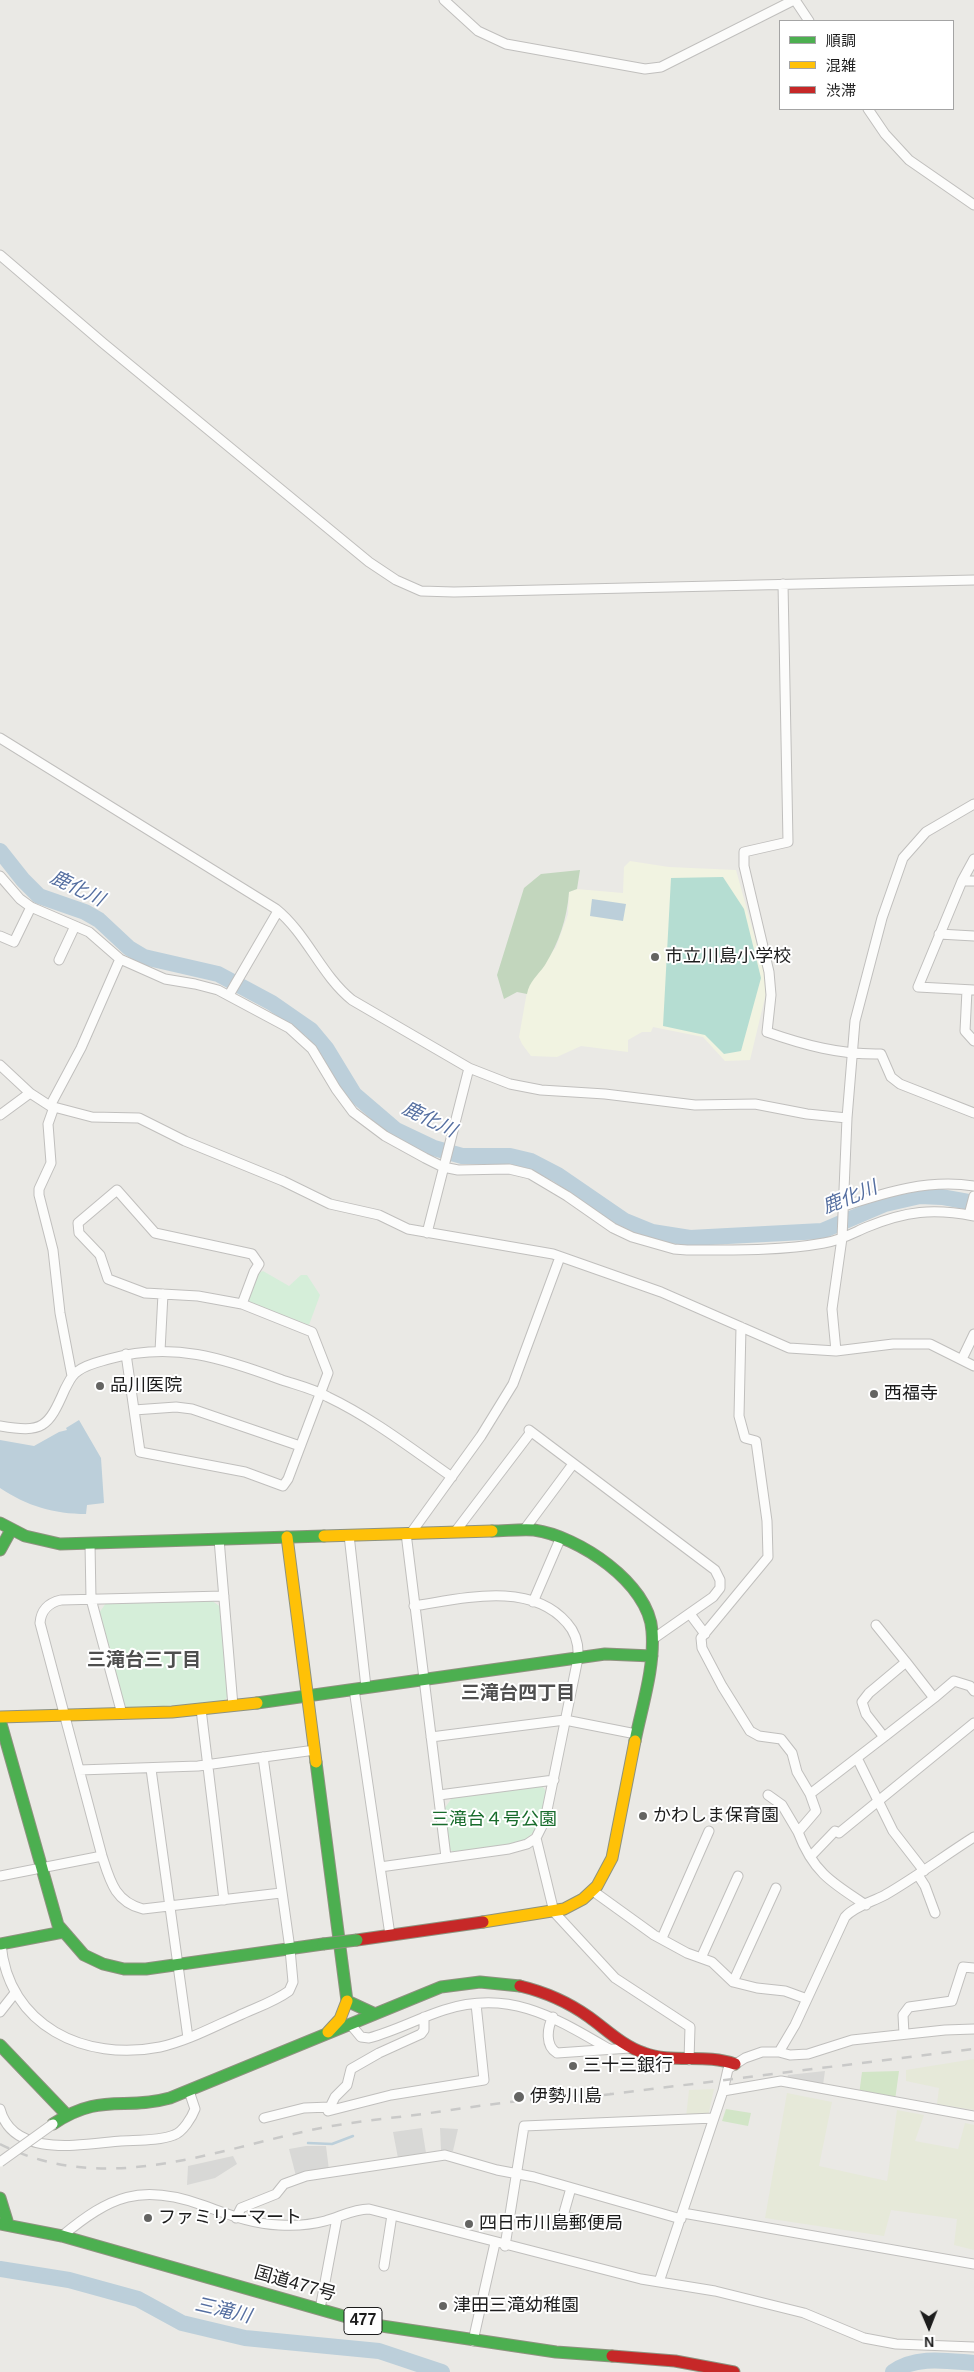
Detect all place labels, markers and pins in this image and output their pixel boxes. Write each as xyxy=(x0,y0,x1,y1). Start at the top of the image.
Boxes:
place label: 市立川島小学校 xyxy=(665,946,791,968)
marker: 市立川島小学校 xyxy=(649,951,661,963)
place label: 品川医院 xyxy=(110,1375,182,1397)
marker: 品川医院 xyxy=(94,1380,106,1392)
place label: 西福寺 xyxy=(884,1383,938,1405)
marker: 西福寺 xyxy=(868,1388,880,1400)
place label: かわしま保育園 xyxy=(653,1805,779,1827)
marker: かわしま保育園 xyxy=(637,1810,649,1822)
place label: 三十三銀行 xyxy=(583,2055,673,2077)
marker: 三十三銀行 xyxy=(567,2060,579,2072)
place label: 伊勢川島 xyxy=(530,2086,602,2108)
marker: 伊勢川島 xyxy=(512,2090,526,2104)
place label: ファミリーマート xyxy=(158,2207,302,2229)
marker: ファミリーマート xyxy=(142,2212,154,2224)
place label: 四日市川島郵便局 xyxy=(479,2213,623,2235)
marker: 四日市川島郵便局 xyxy=(463,2218,475,2230)
place label: 津田三滝幼稚園 xyxy=(453,2295,579,2317)
marker: 津田三滝幼稚園 xyxy=(437,2300,449,2312)

